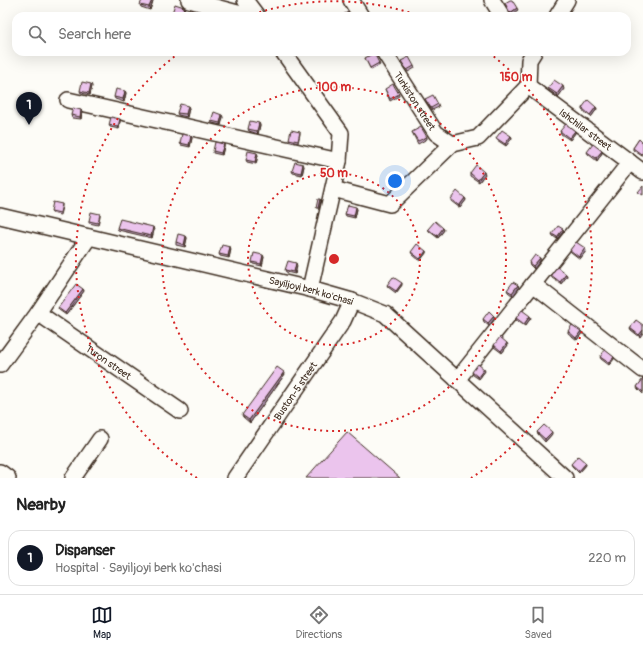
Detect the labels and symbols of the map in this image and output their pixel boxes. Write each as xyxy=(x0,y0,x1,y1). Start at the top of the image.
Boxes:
street label: Turkiston street xyxy=(391,70,438,134)
text: 150 m xyxy=(500,70,533,85)
text: 100 m xyxy=(317,80,352,95)
pin: 1 xyxy=(16,92,42,125)
street label: Ishchilar street xyxy=(557,106,614,154)
text: 50 m xyxy=(320,166,348,181)
your location xyxy=(385,171,405,191)
centre of rings xyxy=(327,252,341,266)
street label: Sayiljoyi berk ko'chasi xyxy=(268,275,355,308)
street label: Turon street xyxy=(83,343,134,383)
street label: Buston-5 street xyxy=(272,359,321,423)

